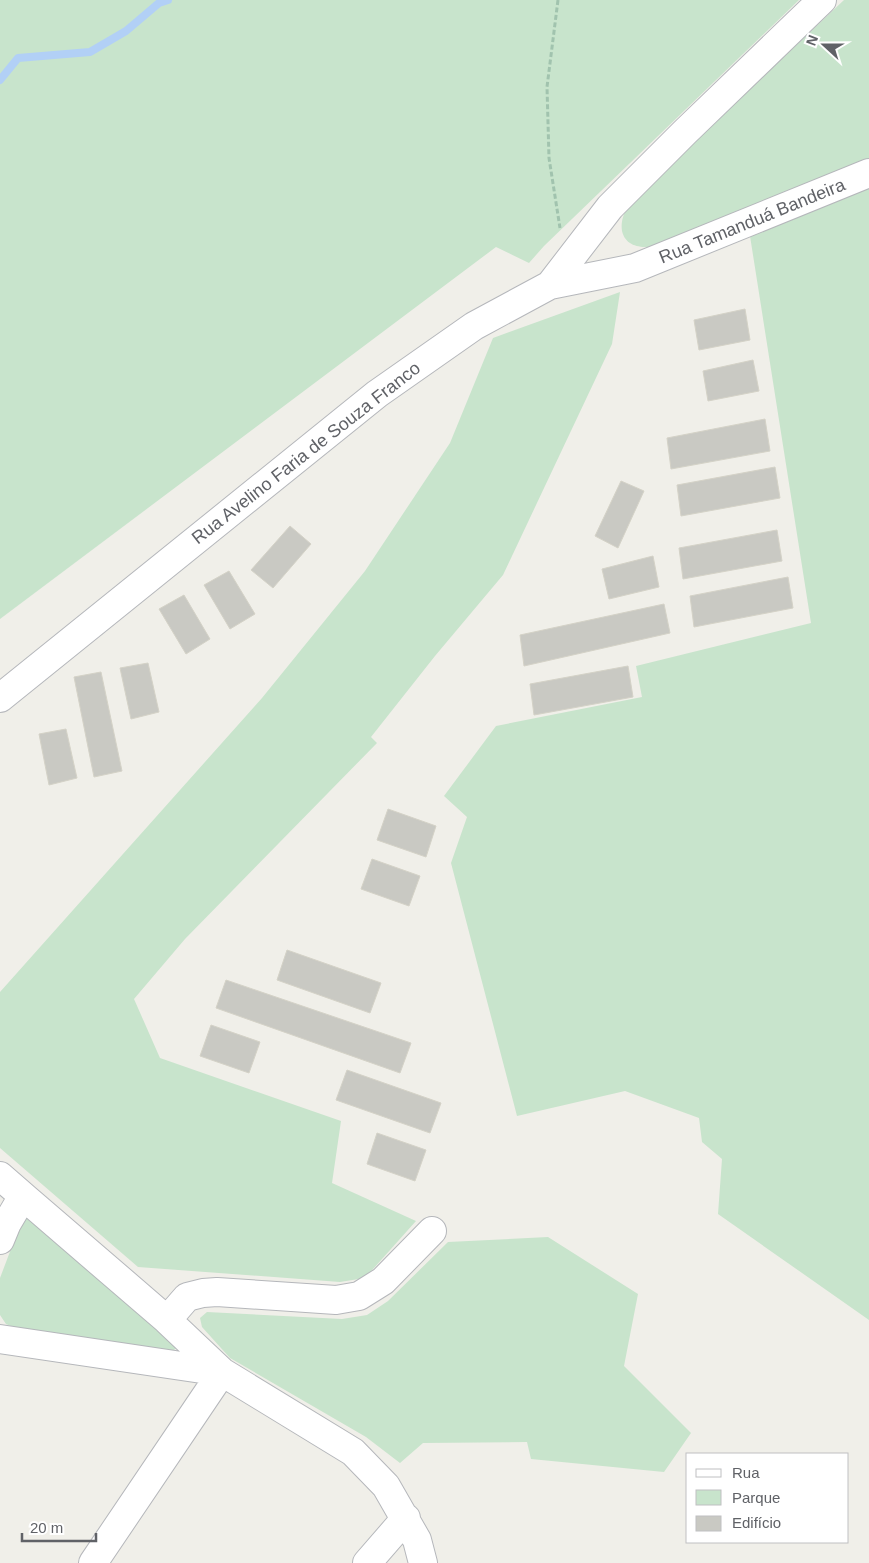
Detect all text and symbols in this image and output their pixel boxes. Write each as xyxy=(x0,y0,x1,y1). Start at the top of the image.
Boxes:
north arrow xyxy=(799,20,849,70)
text: N xyxy=(803,33,821,48)
street label: Rua Tamanduá Bandeira xyxy=(656,174,849,268)
street label: Rua Avelino Faria de Souza Franco xyxy=(188,358,424,548)
legend xyxy=(686,1453,849,1543)
text: Rua xyxy=(732,1464,760,1481)
text: Parque xyxy=(732,1489,780,1506)
scale bar xyxy=(22,1510,96,1542)
text: Edifício xyxy=(732,1514,781,1531)
text: 20 m xyxy=(30,1519,63,1536)

